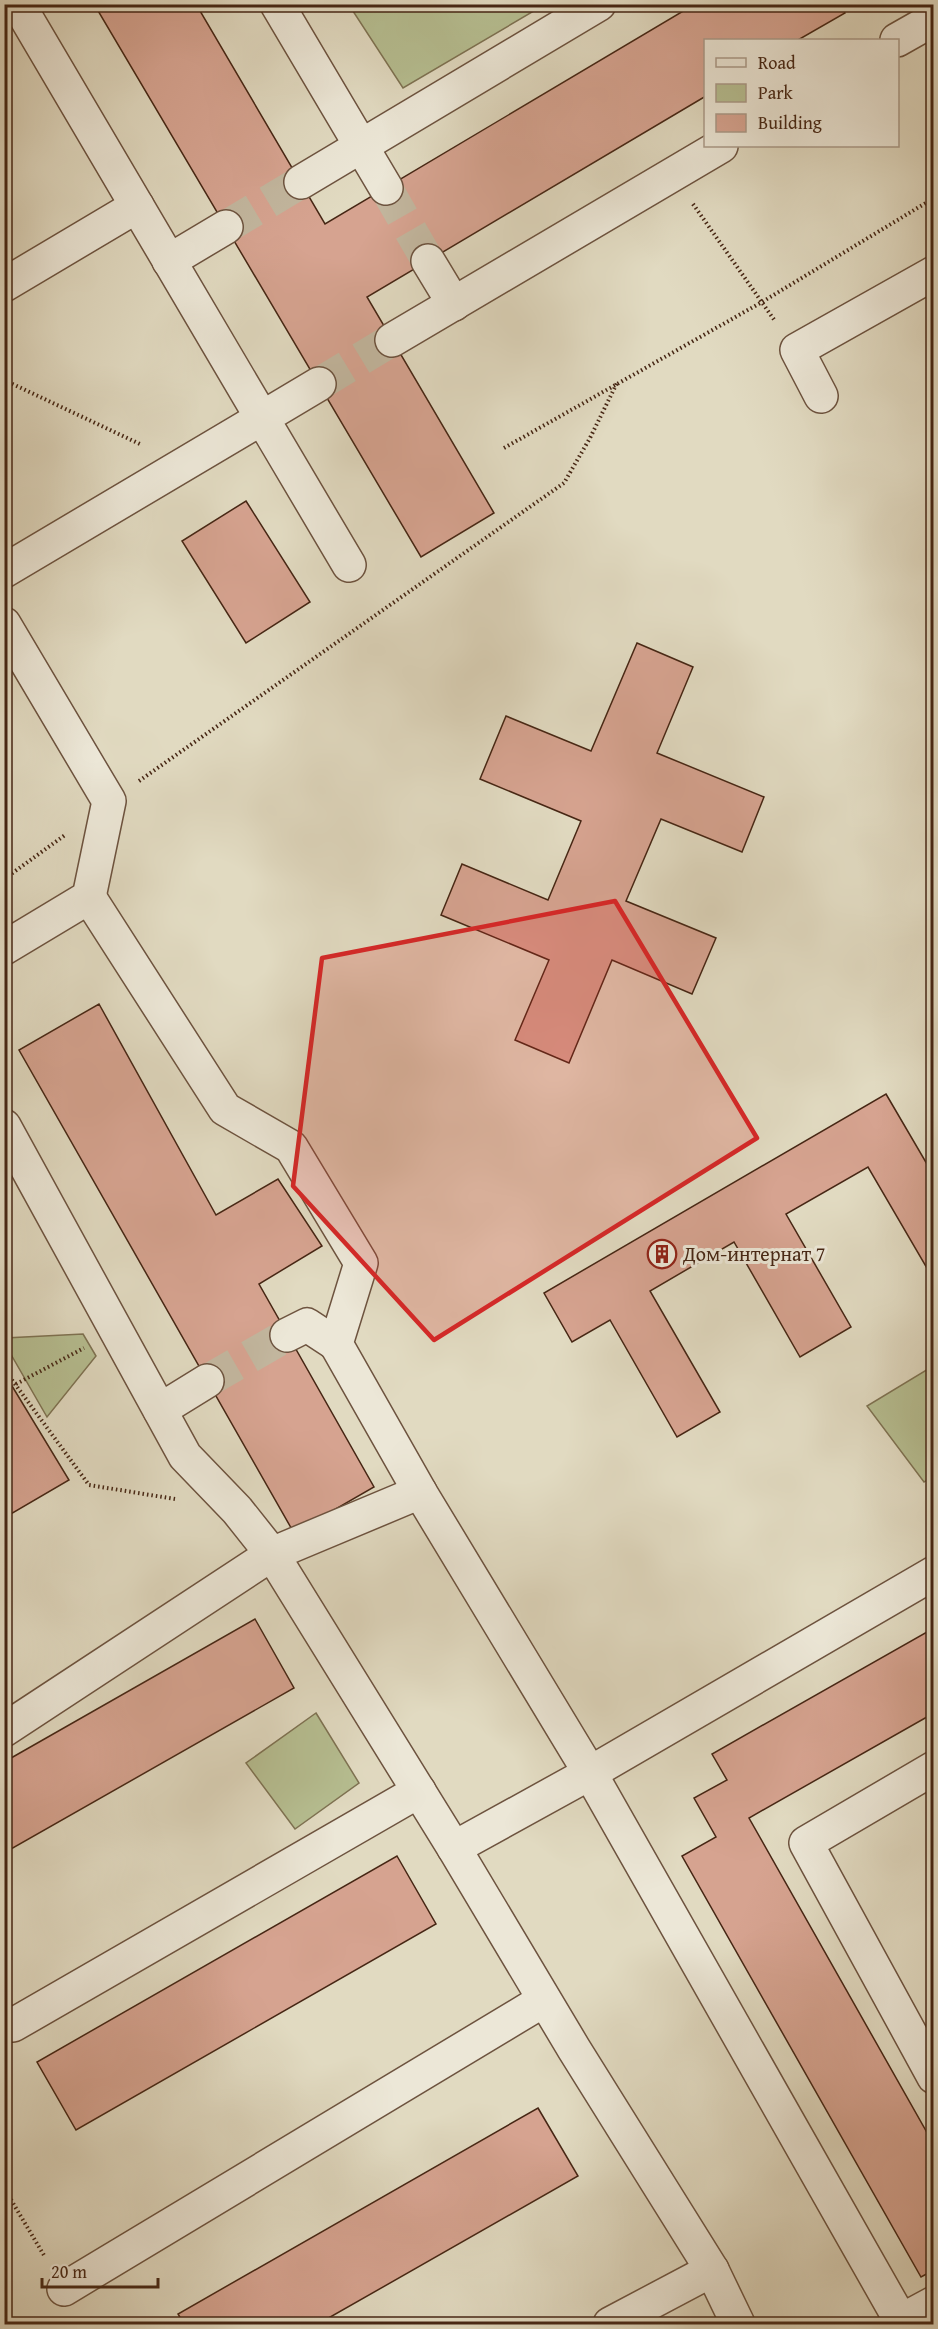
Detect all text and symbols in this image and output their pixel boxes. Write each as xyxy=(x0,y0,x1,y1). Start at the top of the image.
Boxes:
legend xyxy=(704,39,899,147)
text: Road xyxy=(758,49,796,76)
text: Park xyxy=(758,79,794,106)
text: Building xyxy=(758,109,822,136)
building icon: Дом-интернат 7 xyxy=(646,1238,678,1270)
place label: Дом-интернат 7 xyxy=(682,1239,825,1268)
scale bar xyxy=(42,2251,158,2289)
text: 20 m xyxy=(51,2258,87,2285)

